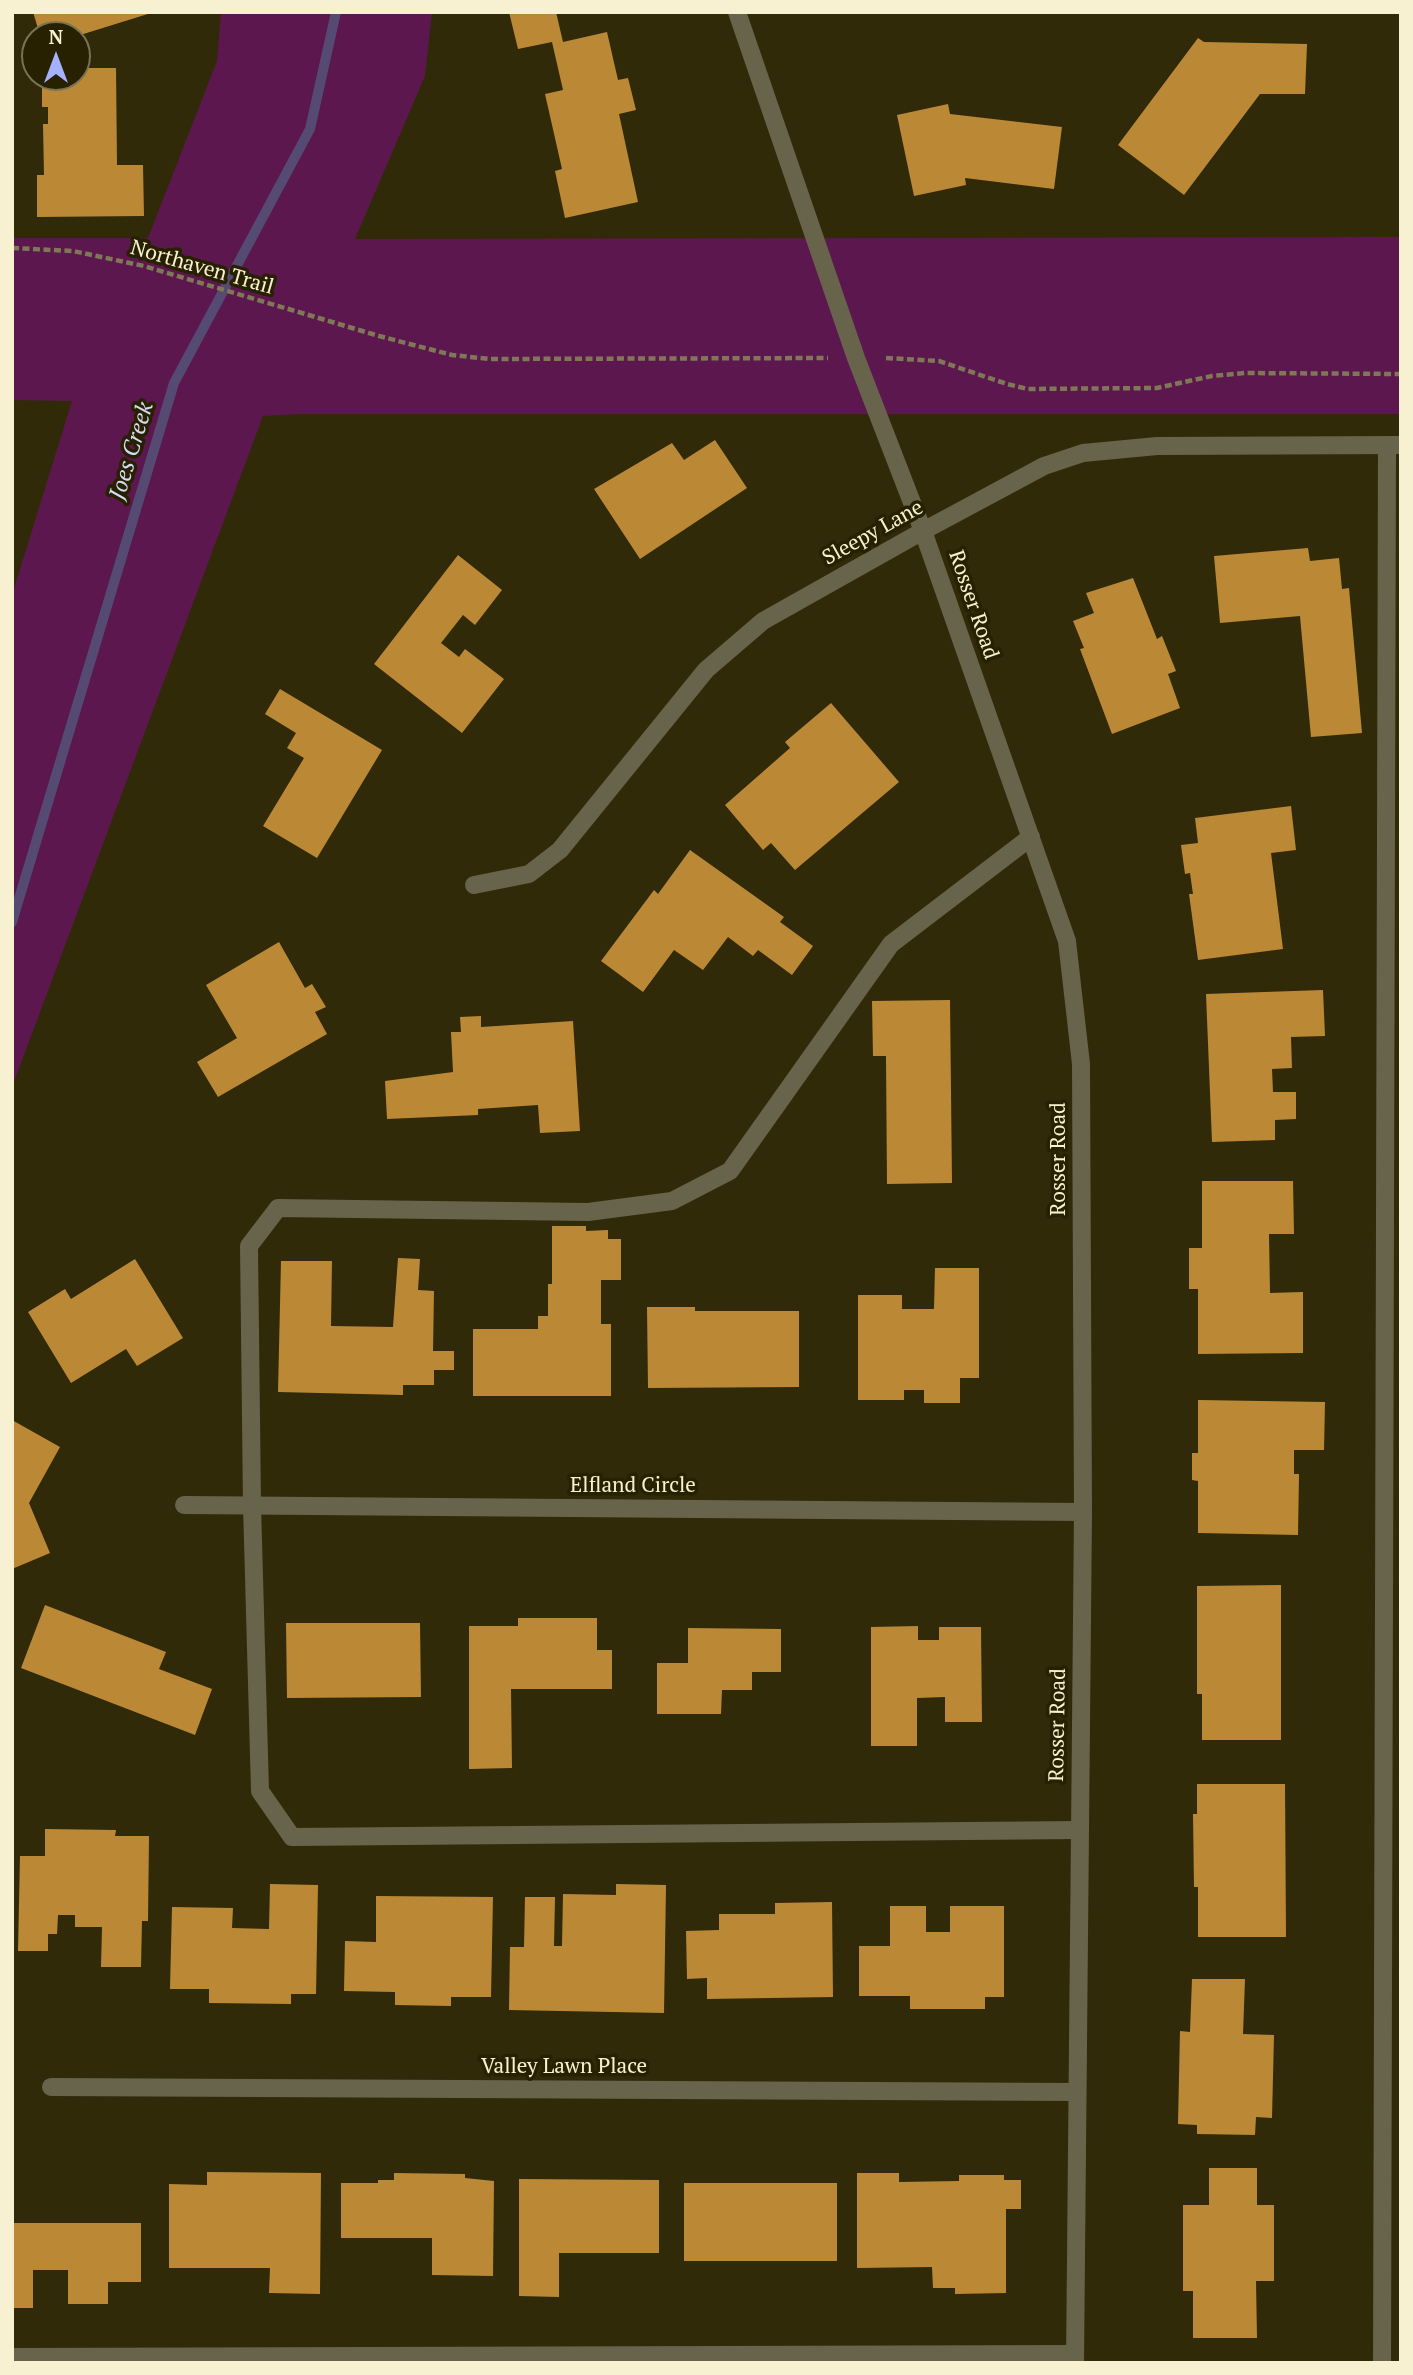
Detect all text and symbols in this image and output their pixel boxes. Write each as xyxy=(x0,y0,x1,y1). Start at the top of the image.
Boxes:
north arrow xyxy=(21,21,91,91)
text: N xyxy=(49,24,63,49)
street label: Northaven Trail xyxy=(127,236,277,300)
water label: Joes Creek xyxy=(104,399,160,503)
street label: Sleepy Lane xyxy=(818,495,928,571)
street label: Rosser Road xyxy=(943,547,1003,663)
street label: Rosser Road xyxy=(1046,1102,1072,1216)
street label: Elfland Circle xyxy=(570,1473,696,1499)
street label: Rosser Road xyxy=(1044,1668,1072,1782)
street label: Valley Lawn Place xyxy=(481,2054,647,2080)

